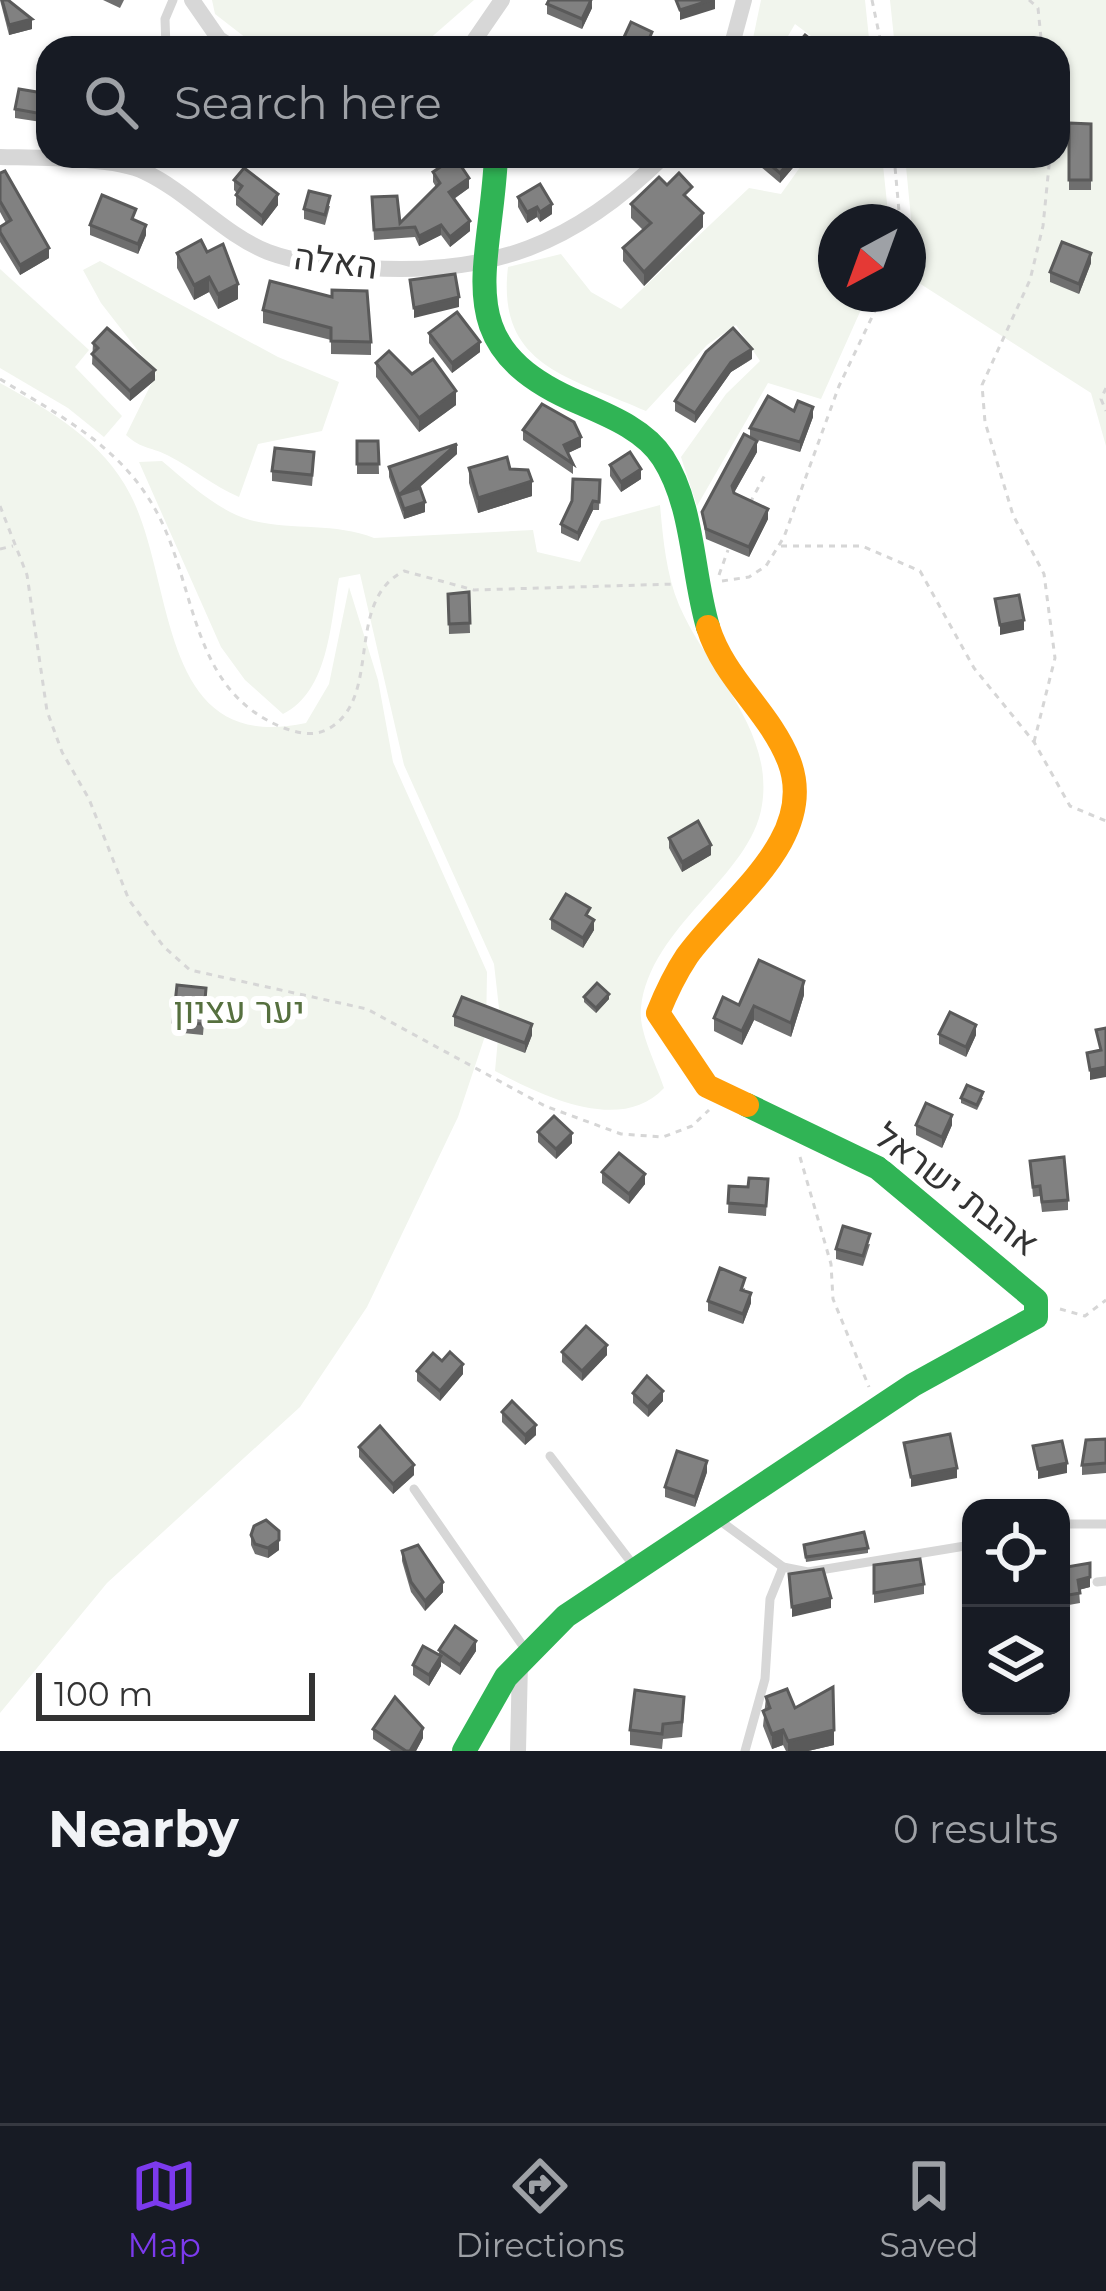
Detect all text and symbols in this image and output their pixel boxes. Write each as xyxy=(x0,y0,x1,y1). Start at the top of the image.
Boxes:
search box xyxy=(36,36,1070,168)
icon: search xyxy=(78,69,144,135)
text: Search here xyxy=(174,75,442,130)
north arrow xyxy=(818,204,926,312)
street label: האלה xyxy=(292,234,380,288)
park label: יער עציון xyxy=(173,988,305,1032)
street label: אהבת ישראל xyxy=(866,1113,1048,1265)
map controls xyxy=(962,1499,1070,1715)
button: locate xyxy=(962,1499,1070,1607)
button: layers xyxy=(962,1607,1070,1715)
scale bar xyxy=(36,1667,315,1720)
text: 100 m xyxy=(54,1674,153,1714)
text: Nearby xyxy=(48,1798,239,1860)
text: 0 results xyxy=(893,1805,1058,1853)
tab: Map xyxy=(127,2153,201,2265)
tab: Directions xyxy=(456,2153,625,2265)
tab: Saved xyxy=(879,2153,979,2265)

